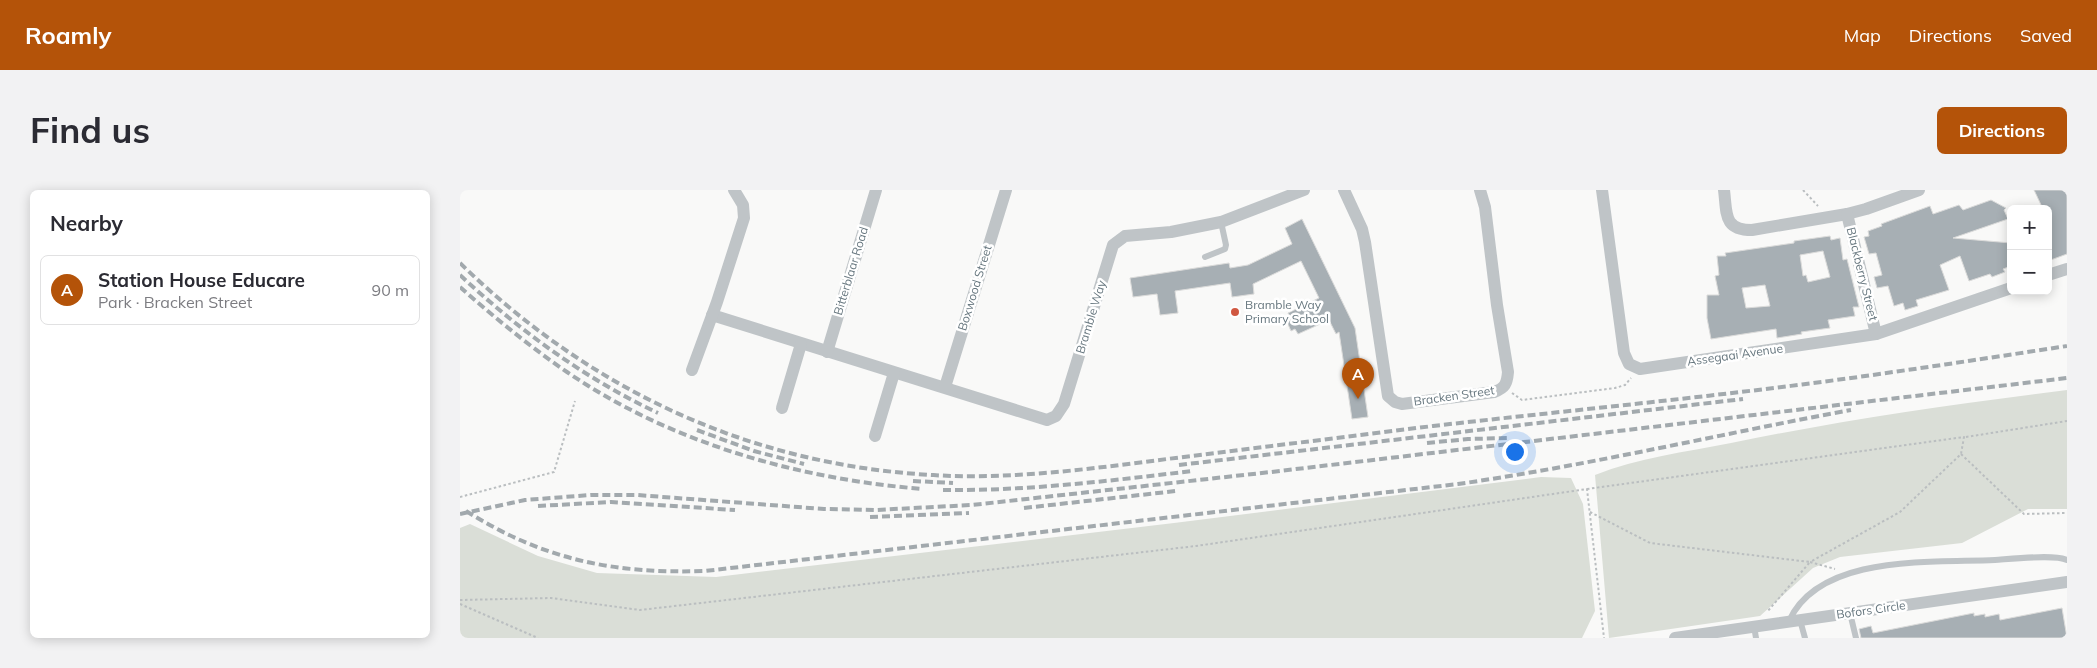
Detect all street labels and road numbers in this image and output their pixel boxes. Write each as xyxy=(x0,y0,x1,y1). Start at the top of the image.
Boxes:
street label: Bitterblaar Road xyxy=(830,225,871,317)
street label: Blackberry Street xyxy=(1844,226,1881,322)
street label: Boxwood Street xyxy=(954,243,995,332)
street label: Bramble Way xyxy=(1072,278,1109,355)
street label: Assegaai Avenue xyxy=(1686,340,1784,369)
street label: Bracken Street xyxy=(1413,382,1495,409)
street label: Bofors Circle xyxy=(1835,597,1907,622)

